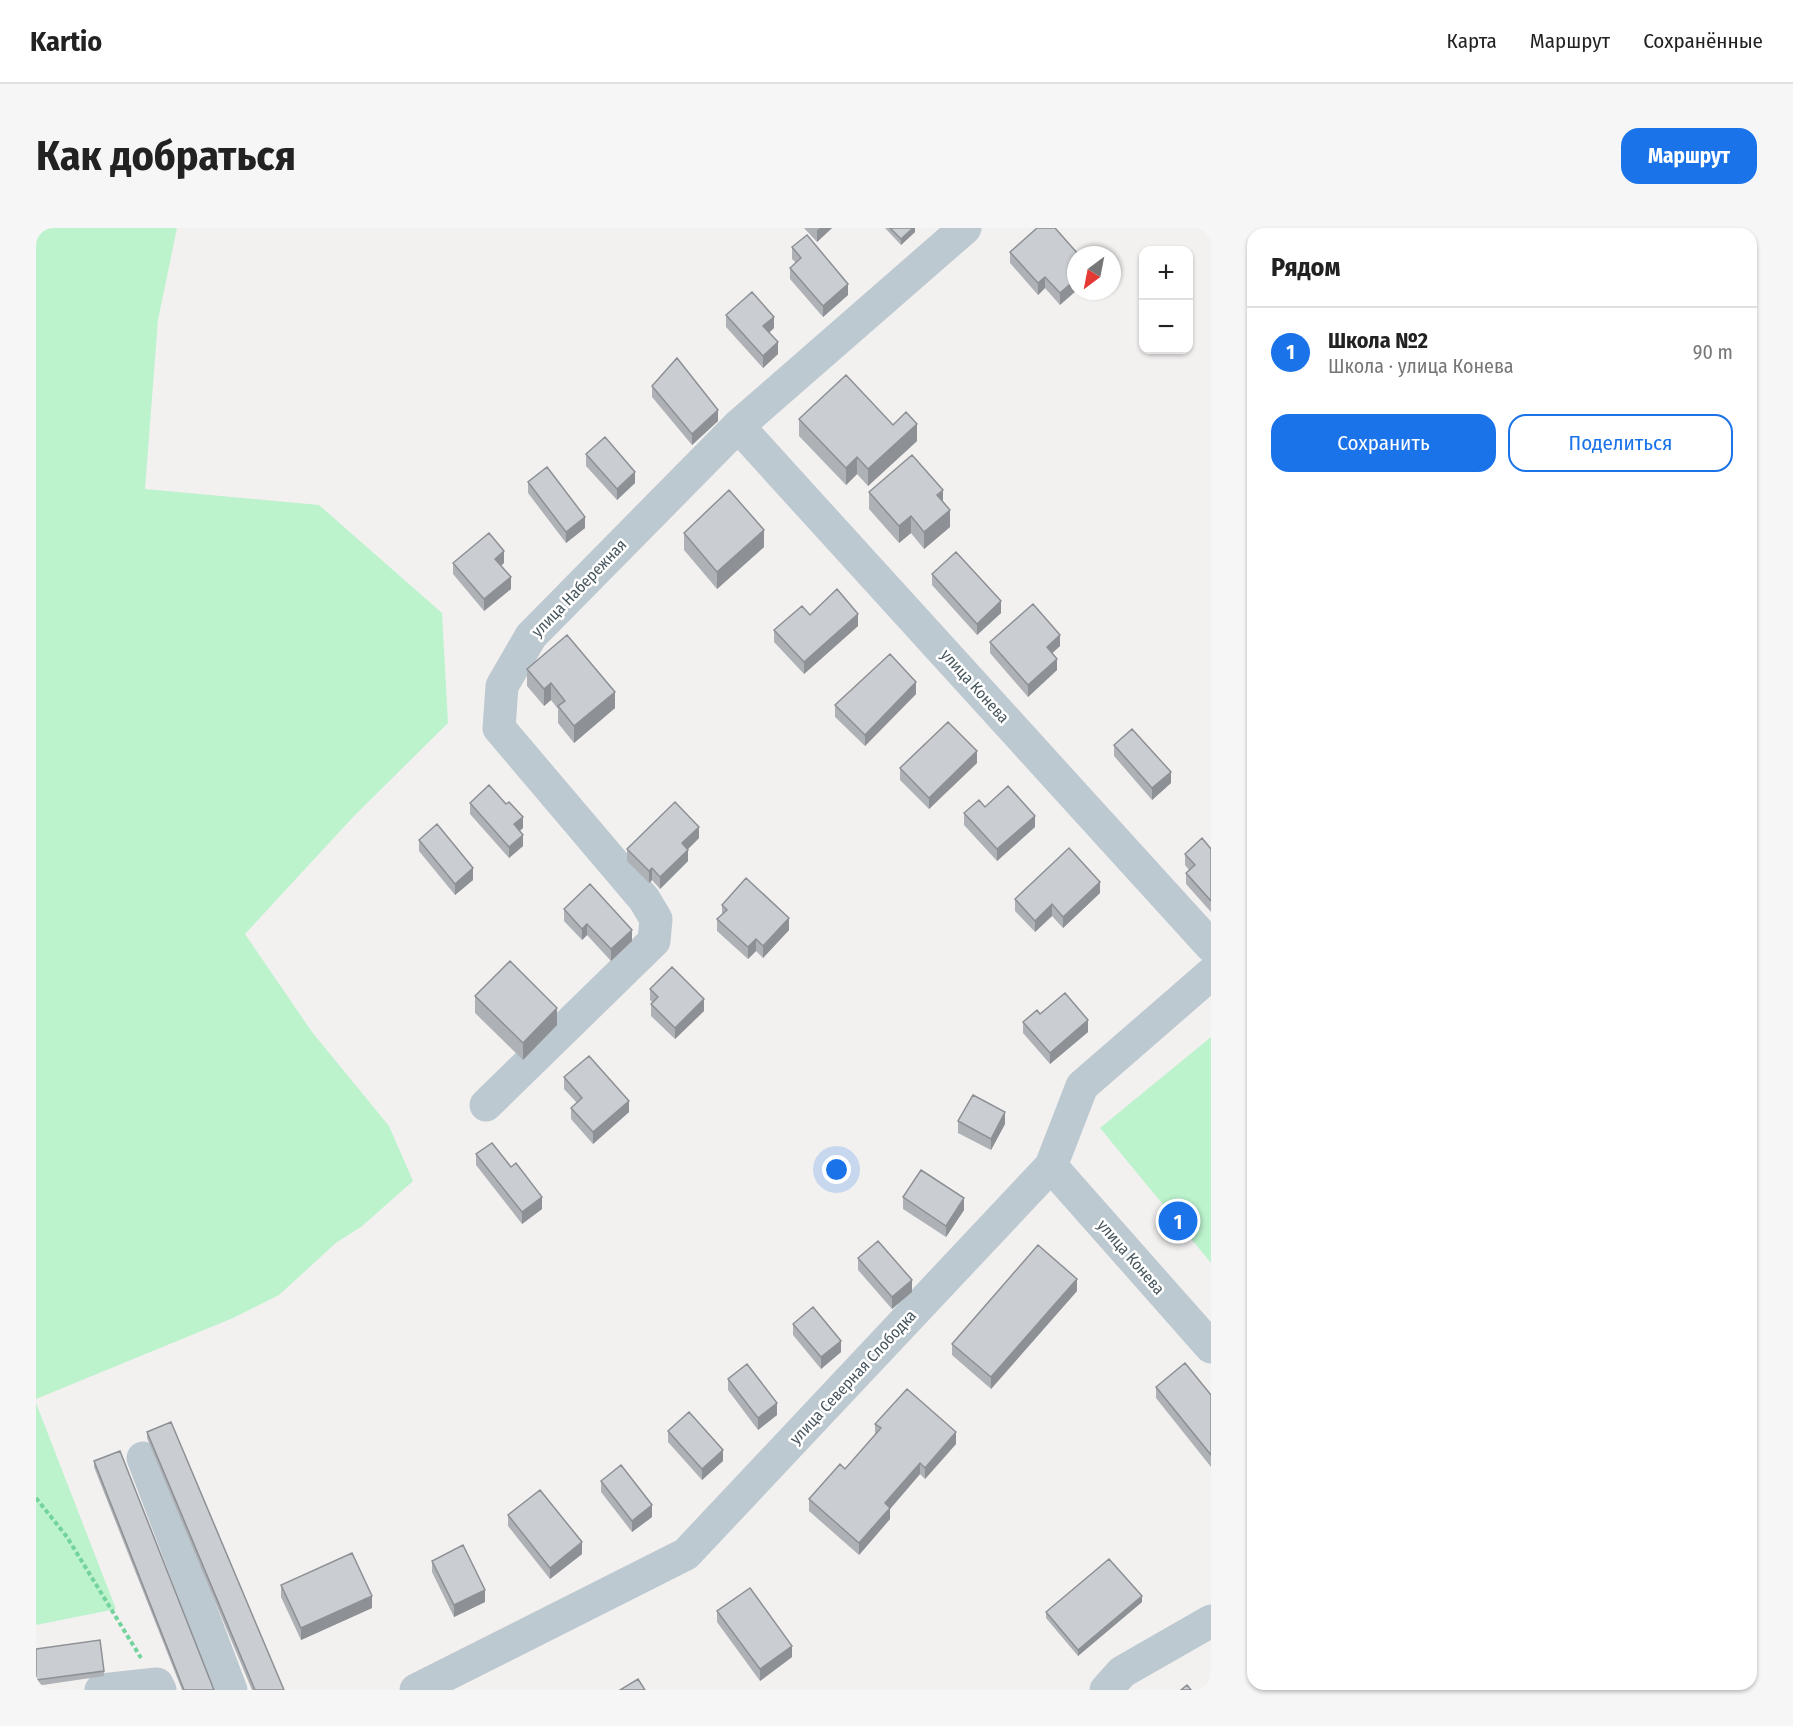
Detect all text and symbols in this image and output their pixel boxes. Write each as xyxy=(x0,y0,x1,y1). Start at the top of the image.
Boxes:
text: Kartio xyxy=(30,25,102,58)
text: Карта xyxy=(1447,28,1497,54)
text: Маршрут xyxy=(1530,28,1610,54)
text: Сохранённые xyxy=(1643,28,1763,54)
button: Маршрут xyxy=(1621,128,1757,184)
text: Как добраться xyxy=(36,131,296,181)
north arrow xyxy=(1067,246,1121,300)
map controls xyxy=(1139,246,1193,354)
button: + xyxy=(1139,246,1193,300)
text: Рядом xyxy=(1271,252,1340,283)
button: − xyxy=(1139,300,1193,354)
text: Школа №2 xyxy=(1328,327,1428,354)
text: 1 xyxy=(1286,340,1295,364)
text: 90 m xyxy=(1693,340,1733,364)
text: Школа · улица Конева xyxy=(1328,354,1514,378)
button: Сохранить xyxy=(1271,414,1496,472)
button: Поделиться xyxy=(1508,414,1733,472)
street label: улица Набережная xyxy=(528,535,630,641)
street label: улица Конева xyxy=(937,645,1013,727)
your location xyxy=(822,1155,851,1184)
pin: 1 xyxy=(1158,1198,1198,1244)
street label: улица Конева xyxy=(1093,1216,1169,1298)
street label: улица Северная Слободка xyxy=(786,1306,920,1448)

